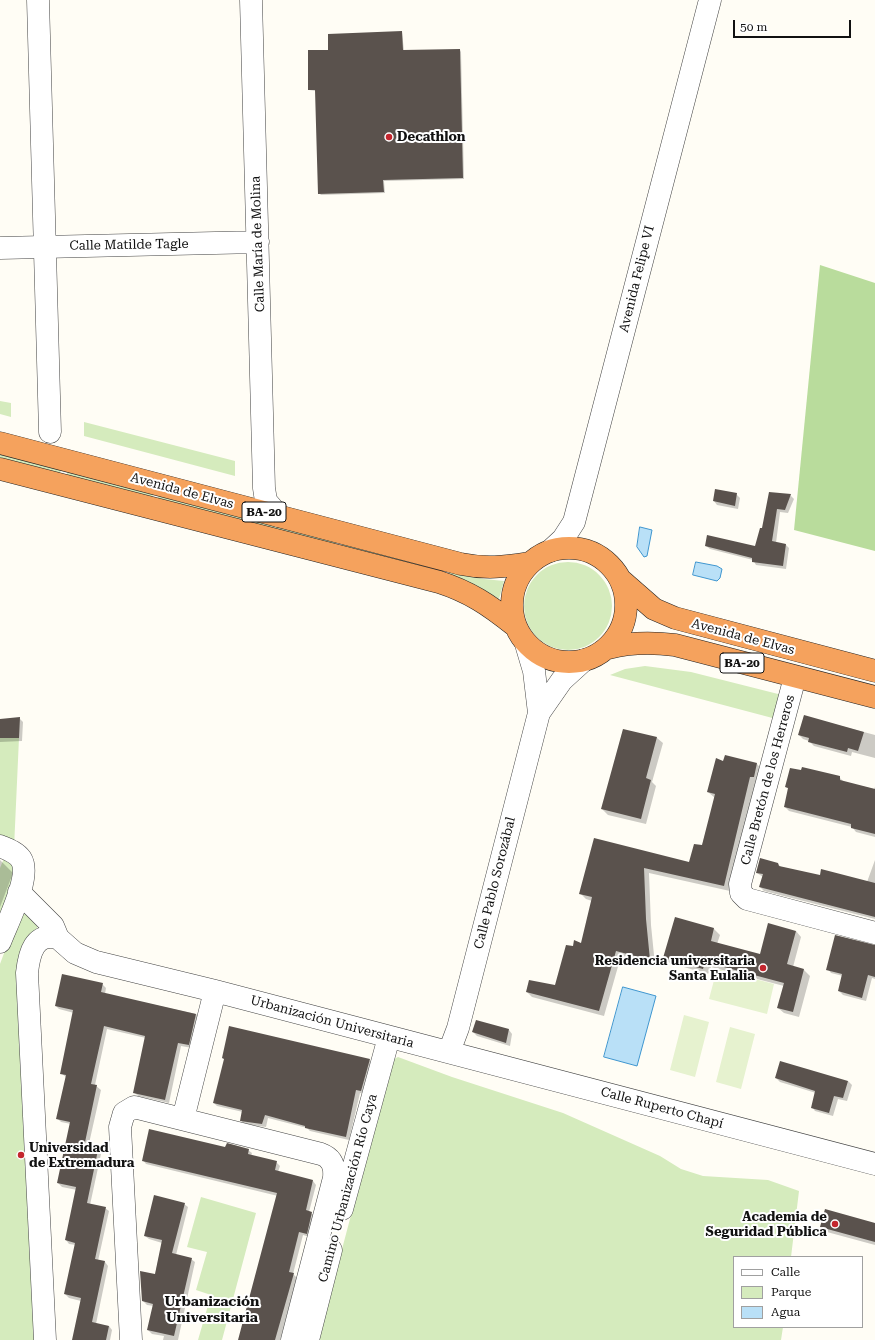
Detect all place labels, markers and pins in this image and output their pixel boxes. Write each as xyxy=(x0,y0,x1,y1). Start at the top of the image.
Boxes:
place label: Decathlon xyxy=(397,129,466,145)
marker: Decathlon xyxy=(384,132,394,142)
place label: Residencia universitaria Santa Eulalia xyxy=(595,953,755,984)
marker: Residencia universitaria Santa Eulalia xyxy=(758,963,768,973)
place label: Universidad de Extremadura xyxy=(29,1140,134,1171)
marker: Universidad de Extremadura xyxy=(16,1150,26,1160)
place label: Academia de Seguridad Pública xyxy=(706,1209,827,1240)
marker: Academia de Seguridad Pública xyxy=(830,1219,840,1229)

